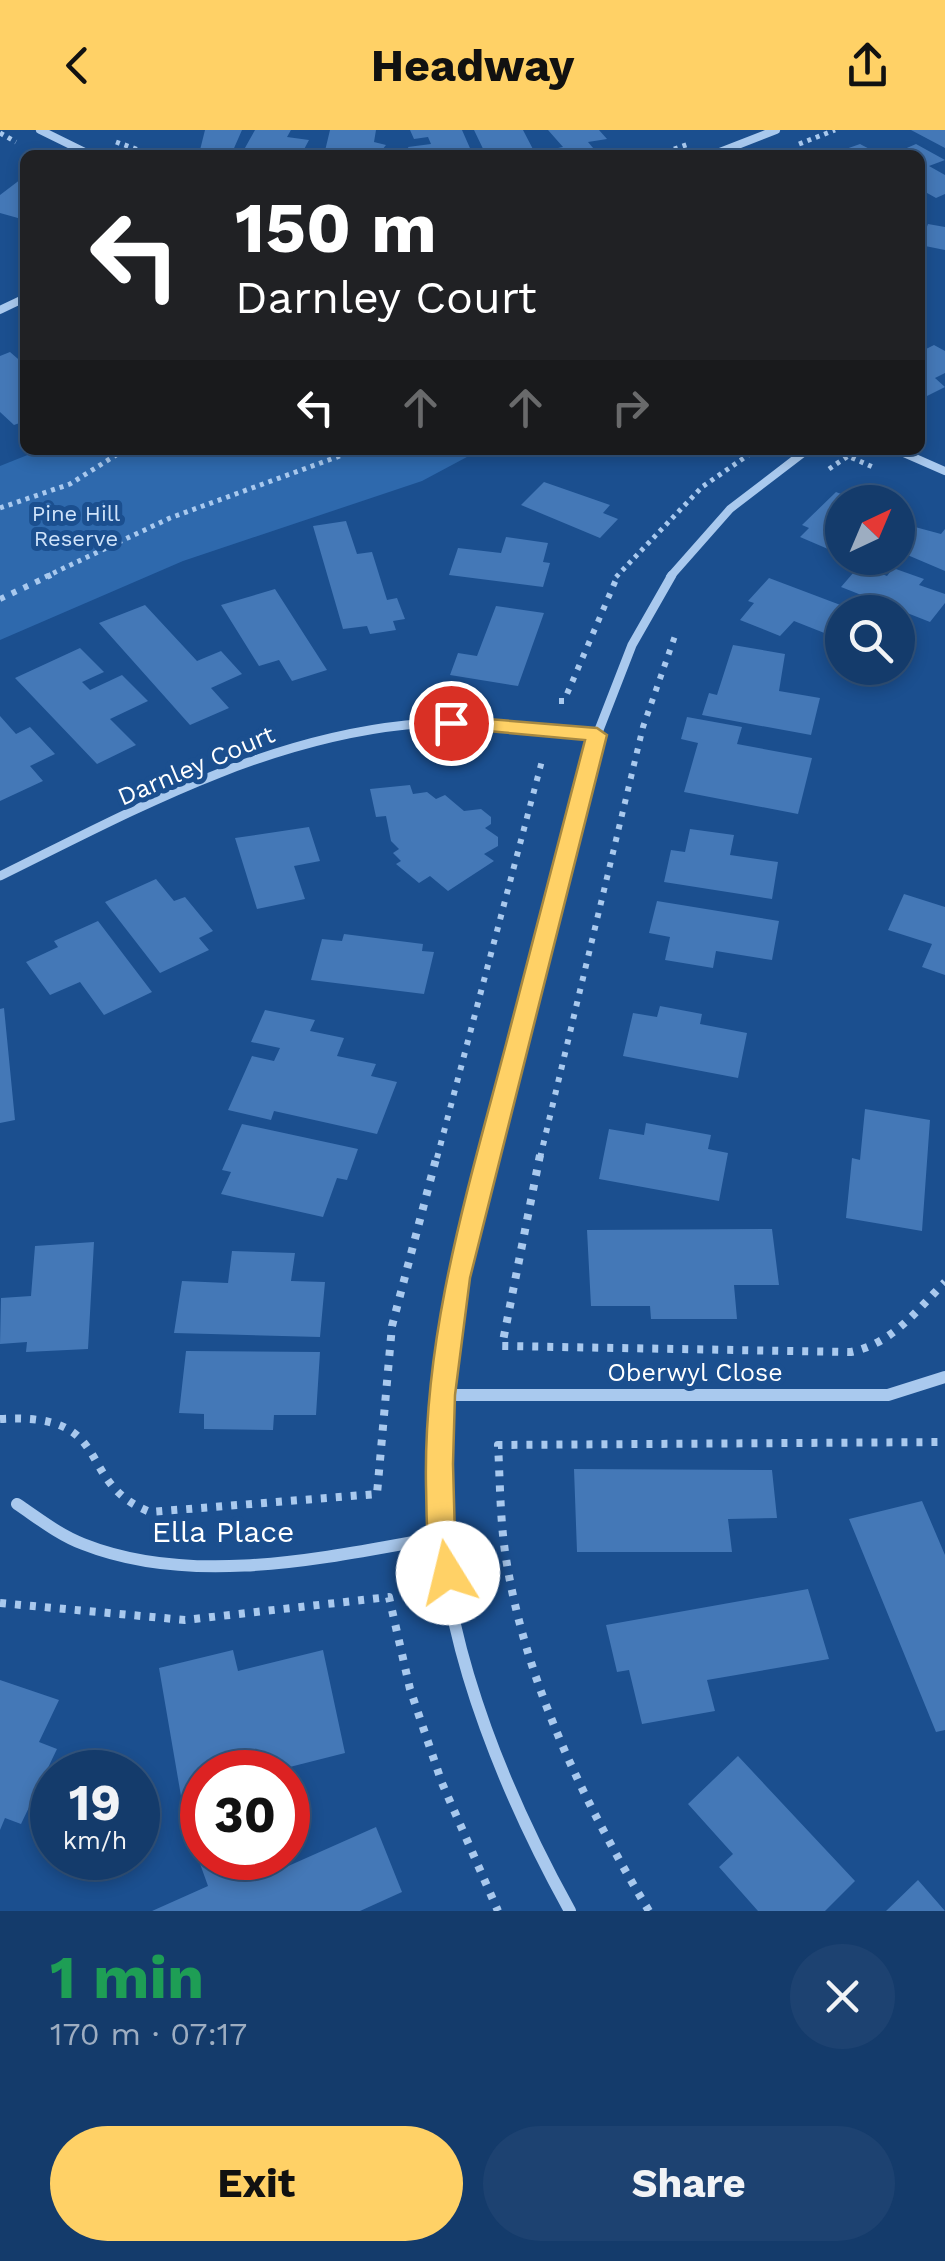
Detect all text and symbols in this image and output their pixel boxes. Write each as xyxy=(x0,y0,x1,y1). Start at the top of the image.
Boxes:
icon: back xyxy=(50,38,105,93)
icon: share xyxy=(840,38,895,93)
text: Headway xyxy=(371,39,574,92)
text: 150 m xyxy=(235,187,437,269)
icon: left xyxy=(70,190,200,320)
text: Darnley Court xyxy=(235,271,537,324)
icon: left xyxy=(288,380,343,435)
icon: ahead xyxy=(393,380,448,435)
icon: ahead xyxy=(498,380,553,435)
icon: right xyxy=(603,380,658,435)
north arrow xyxy=(825,485,915,575)
map controls xyxy=(825,485,915,685)
park label: Pine Hill Reserve xyxy=(32,501,121,551)
button: search xyxy=(825,595,915,685)
pin xyxy=(409,681,494,766)
icon: arrive xyxy=(424,696,479,751)
street label: Darnley Court xyxy=(113,719,279,812)
street label: Oberwyl Close xyxy=(607,1358,783,1387)
street label: Ella Place xyxy=(152,1514,294,1549)
position arrow xyxy=(396,1521,500,1625)
speed limit sign: 30 xyxy=(180,1750,310,1880)
text: 19 xyxy=(69,1773,121,1832)
text: km/h xyxy=(63,1826,127,1855)
text: 1 min xyxy=(50,1942,204,2013)
button: close xyxy=(790,1944,895,2049)
text: 170 m · 07:17 xyxy=(50,2015,247,2053)
button: Exit xyxy=(50,2126,463,2241)
button: Share xyxy=(483,2126,895,2241)

